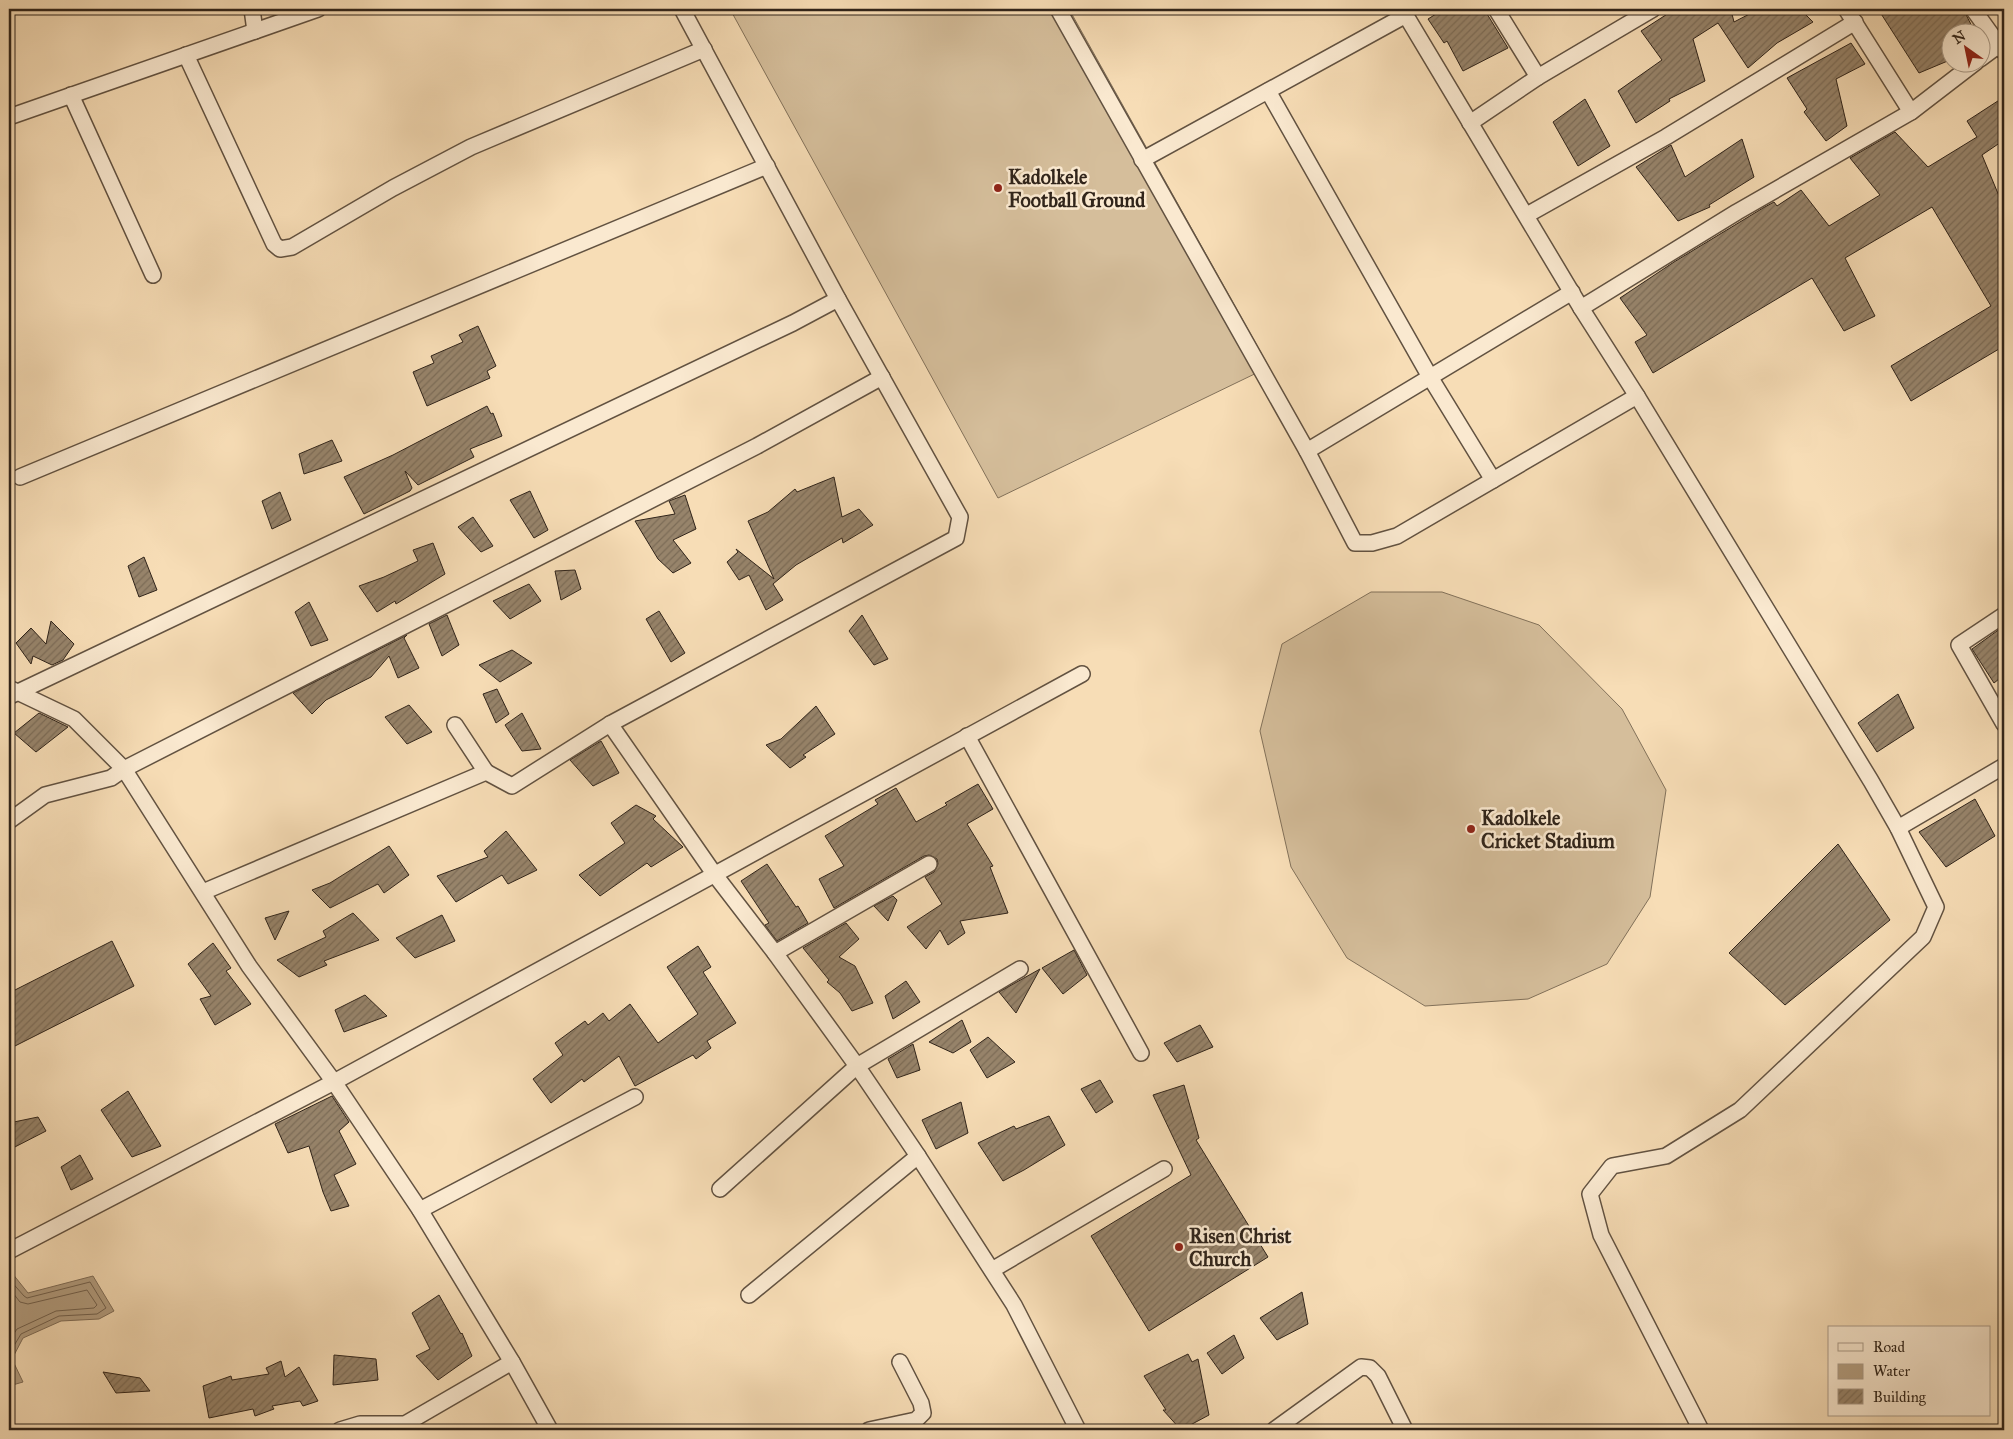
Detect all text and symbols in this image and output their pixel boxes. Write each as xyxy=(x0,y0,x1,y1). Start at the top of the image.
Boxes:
north arrow xyxy=(1940,22,1990,72)
text: N xyxy=(1950,27,1969,48)
place label: Kadolkele Football Ground xyxy=(1008,165,1146,212)
marker: Kadolkele Football Ground xyxy=(992,182,1004,194)
place label: Kadolkele Cricket Stadium xyxy=(1481,806,1615,853)
marker: Kadolkele Cricket Stadium xyxy=(1465,823,1477,835)
place label: Risen Christ Church xyxy=(1189,1224,1292,1271)
marker: Risen Christ Church xyxy=(1173,1241,1185,1253)
legend xyxy=(1828,1326,1990,1416)
text: Road xyxy=(1873,1338,1905,1356)
text: Water xyxy=(1873,1362,1910,1380)
text: Building xyxy=(1873,1388,1927,1406)

